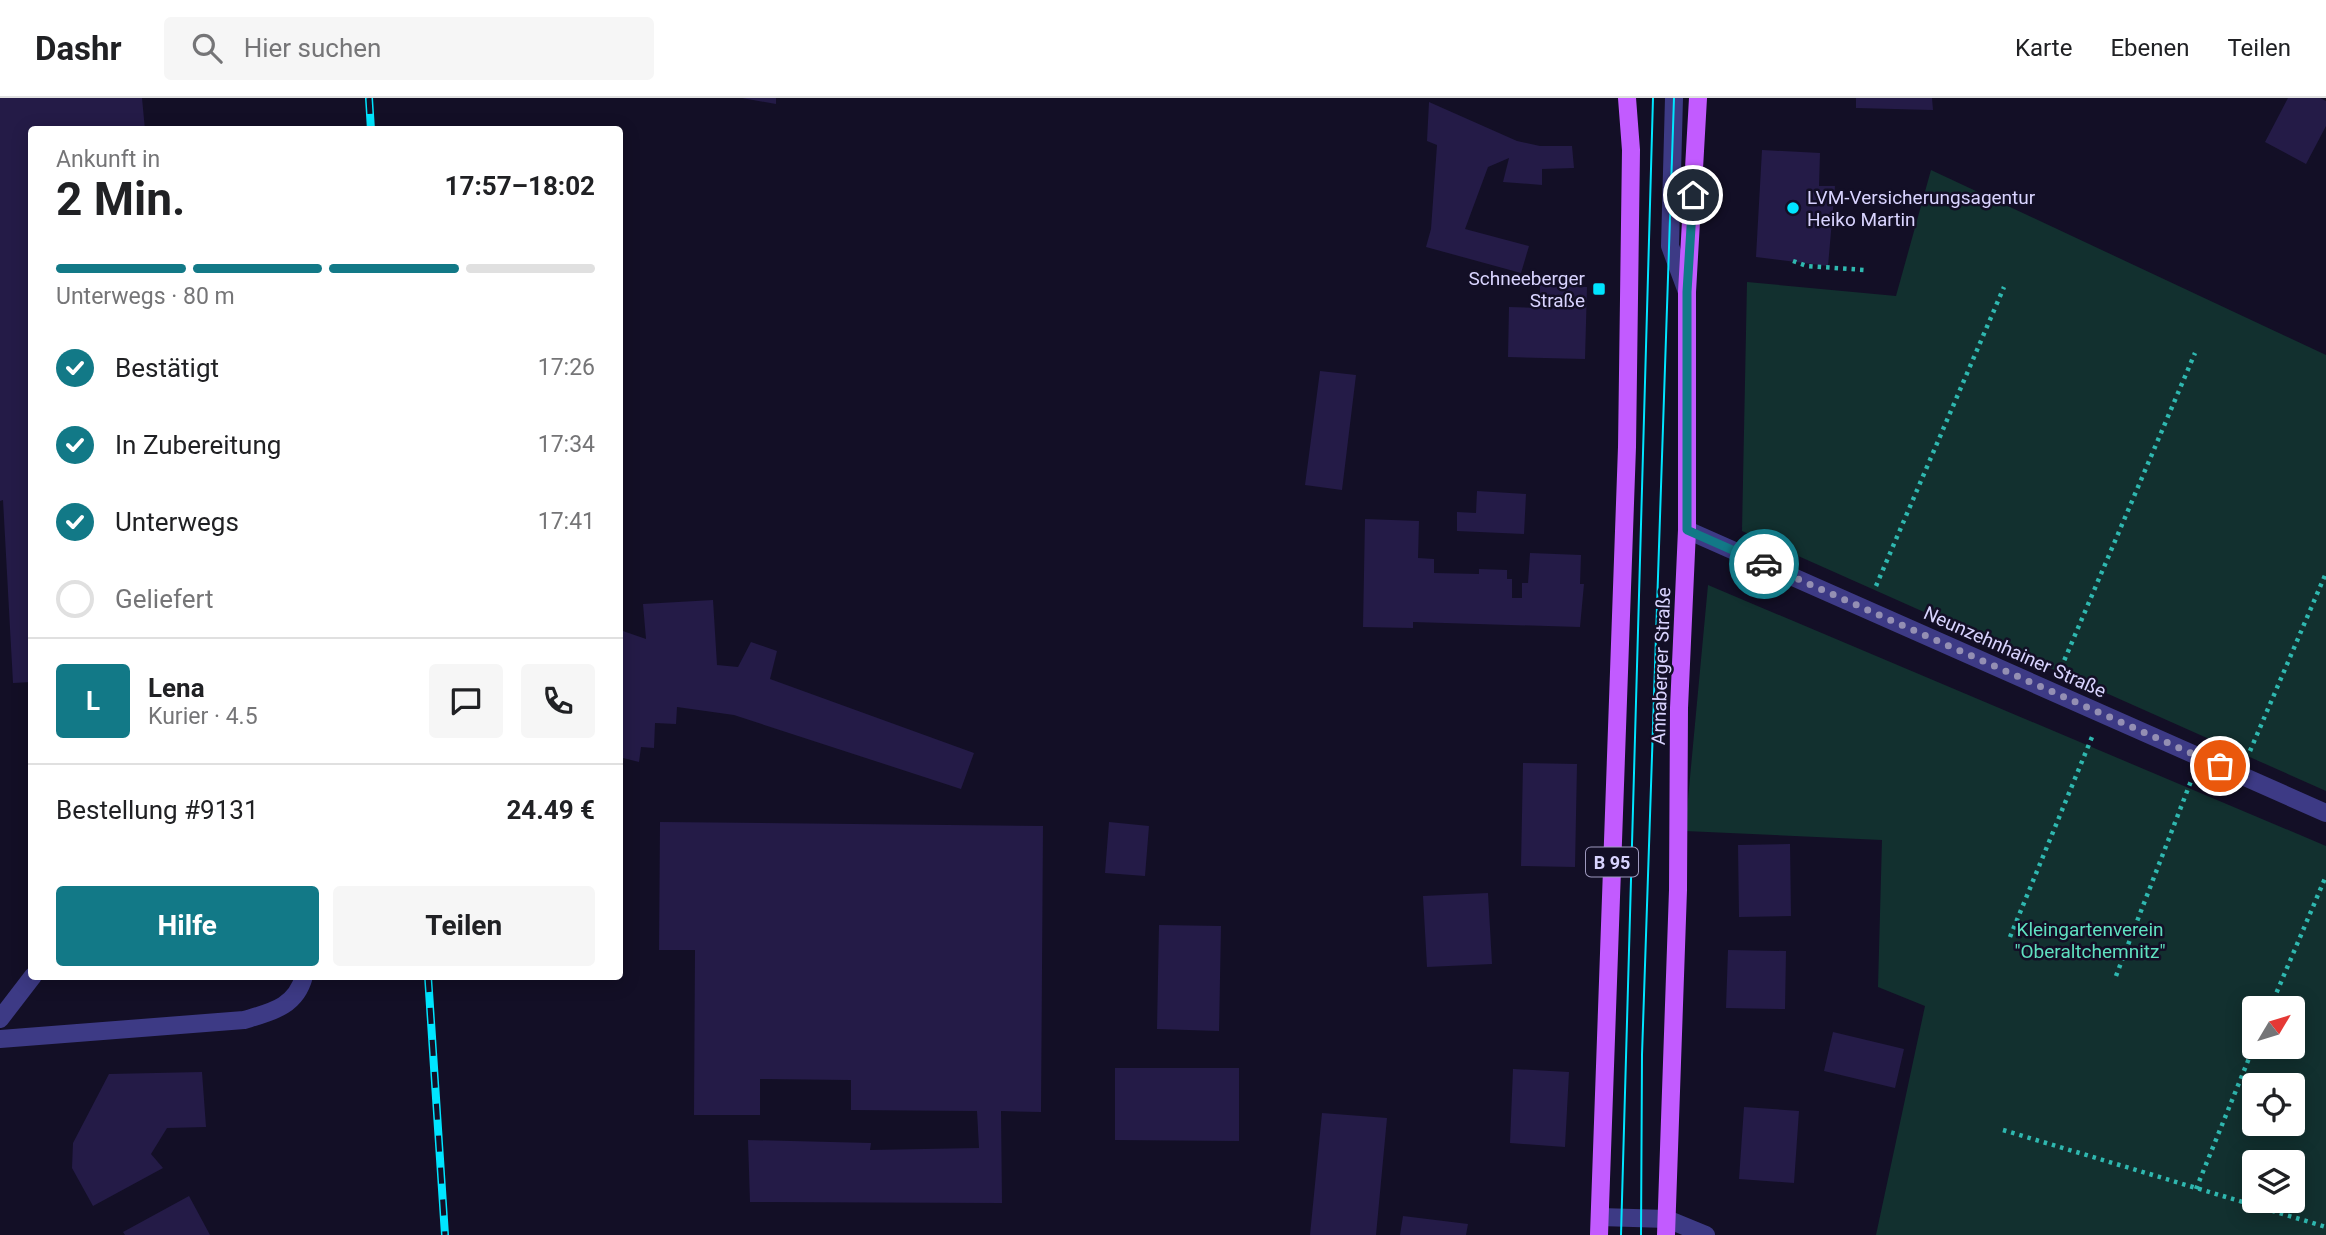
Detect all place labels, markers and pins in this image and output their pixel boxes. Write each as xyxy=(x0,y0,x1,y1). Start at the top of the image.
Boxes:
pin xyxy=(1663,165,1723,225)
place label: LVM-Versicherungsagentur Heiko Martin xyxy=(1807,186,2036,231)
marker: LVM-Versicherungsagentur Heiko Martin xyxy=(1785,200,1801,216)
place label: Schneeberger Straße xyxy=(1468,267,1586,312)
marker: Schneeberger Straße xyxy=(1591,281,1607,297)
pin xyxy=(2190,736,2250,796)

